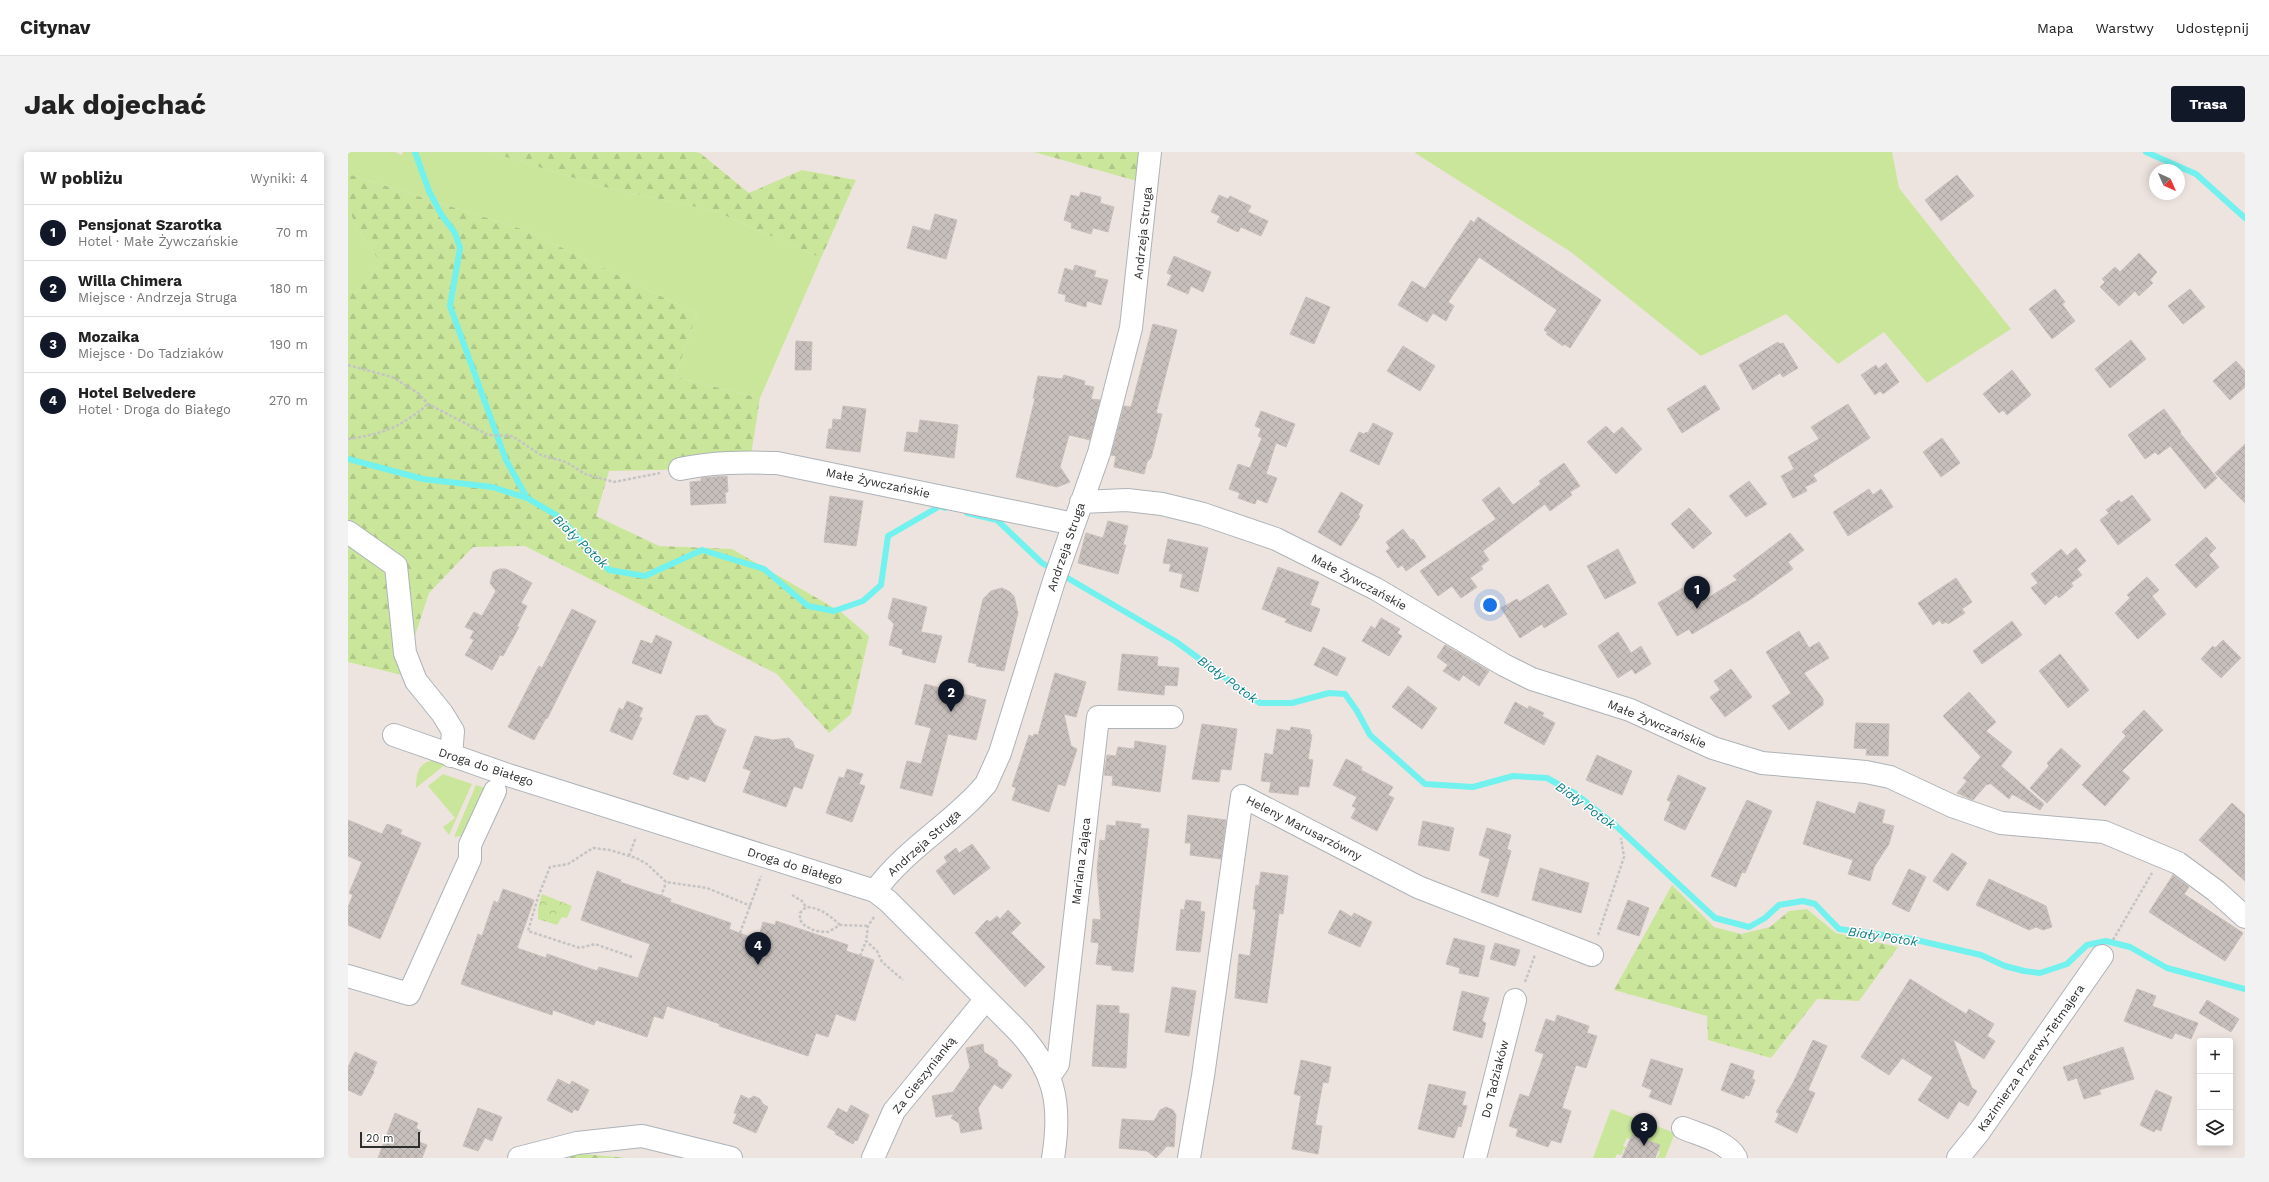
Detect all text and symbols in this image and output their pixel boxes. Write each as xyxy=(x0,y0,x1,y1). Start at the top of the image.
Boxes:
text: Citynav xyxy=(20,16,91,39)
text: Mapa xyxy=(2037,20,2073,36)
text: Warstwy xyxy=(2095,20,2154,36)
text: Udostępnij xyxy=(2176,20,2249,36)
button: Trasa xyxy=(2171,86,2245,122)
text: Jak dojechać xyxy=(24,88,206,121)
north arrow xyxy=(2149,164,2185,200)
text: W pobliżu xyxy=(40,168,123,188)
text: Wyniki: 4 xyxy=(250,171,308,186)
street label: Andrzeja Struga xyxy=(1131,186,1155,280)
text: Pensjonat Szarotka xyxy=(78,216,222,234)
text: 1 xyxy=(50,225,56,240)
text: 70 m xyxy=(276,225,308,240)
text: Hotel · Małe Żywczańskie xyxy=(78,234,238,249)
text: Willa Chimera xyxy=(78,272,182,290)
text: 2 xyxy=(49,281,57,296)
text: 180 m xyxy=(270,281,308,296)
text: Miejsce · Andrzeja Struga xyxy=(78,290,237,305)
text: Mozaika xyxy=(78,328,139,346)
text: 3 xyxy=(49,337,57,352)
text: 190 m xyxy=(270,337,308,352)
text: Miejsce · Do Tadziaków xyxy=(78,346,224,361)
text: Hotel Belvedere xyxy=(78,384,196,402)
text: 4 xyxy=(49,393,57,408)
text: 270 m xyxy=(269,393,308,408)
text: Hotel · Droga do Białego xyxy=(78,402,231,417)
street label: Małe Żywczańskie xyxy=(825,465,931,501)
street label: Andrzeja Struga xyxy=(1044,501,1088,593)
water label: Biały Potok xyxy=(550,512,612,572)
street label: Małe Żywczańskie xyxy=(1309,551,1409,613)
pin: 1 xyxy=(1684,576,1710,609)
your location xyxy=(1480,595,1500,615)
water label: Biały Potok xyxy=(1195,653,1261,707)
pin: 2 xyxy=(938,679,964,712)
street label: Małe Żywczańskie xyxy=(1605,697,1709,751)
street label: Droga do Białego xyxy=(437,745,535,789)
water label: Biały Potok xyxy=(1553,779,1619,833)
street label: Heleny Marusarzówny xyxy=(1244,793,1365,864)
street label: Andrzeja Struga xyxy=(885,807,963,879)
street label: Mariana Zająca xyxy=(1069,816,1093,905)
street label: Droga do Białego xyxy=(746,845,844,887)
water label: Biały Potok xyxy=(1847,924,1920,950)
pin: 4 xyxy=(745,932,771,965)
street label: Kazimierza Przerwy-Tetmajera xyxy=(1975,982,2087,1134)
street label: Za Cieszynianką xyxy=(890,1034,959,1116)
street label: Do Tadziaków xyxy=(1479,1038,1511,1120)
map controls xyxy=(2197,1038,2233,1146)
button: + xyxy=(2197,1038,2233,1074)
button: − xyxy=(2197,1074,2233,1110)
button: layers xyxy=(2197,1110,2233,1146)
pin: 3 xyxy=(1631,1113,1657,1146)
scale bar xyxy=(360,1130,420,1149)
text: 20 m xyxy=(366,1132,394,1145)

